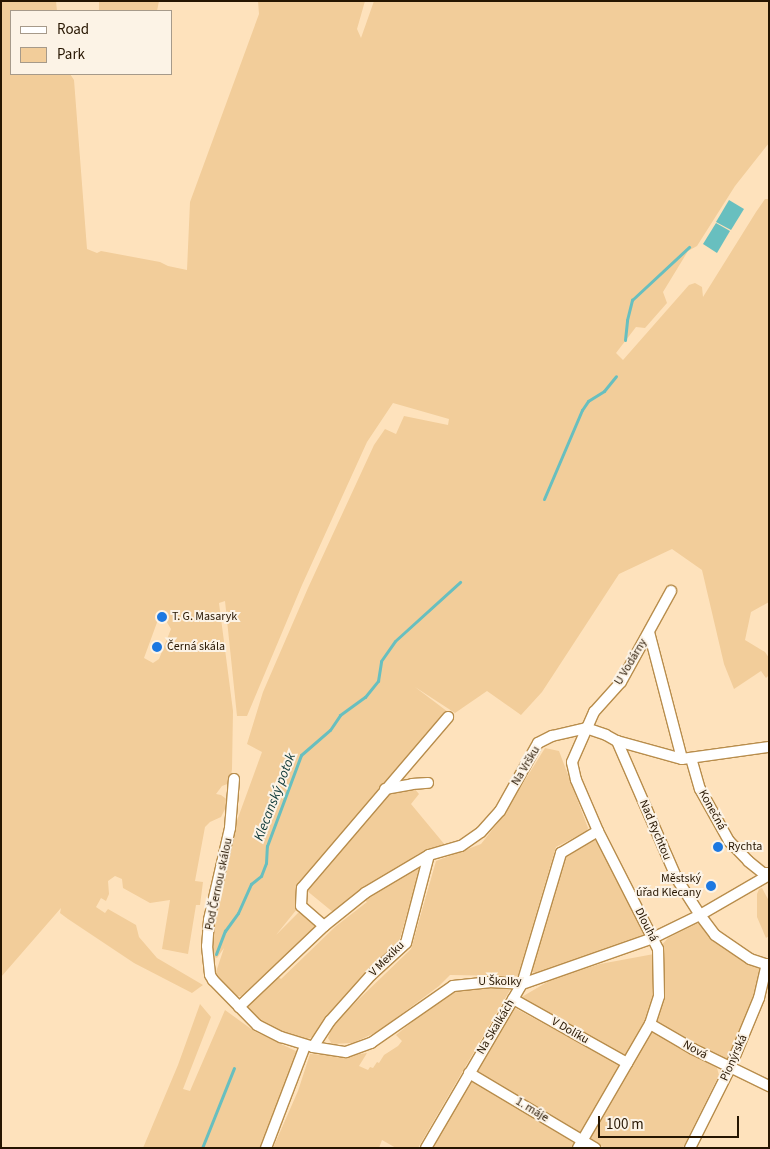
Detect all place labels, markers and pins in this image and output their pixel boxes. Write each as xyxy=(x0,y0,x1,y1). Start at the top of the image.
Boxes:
place label: T. G. Masaryk xyxy=(172,610,237,624)
marker: T. G. Masaryk xyxy=(156,611,168,623)
place label: Černá skála xyxy=(167,640,225,654)
marker: Černá skála xyxy=(151,641,163,653)
place label: Rychta xyxy=(728,840,762,854)
marker: Rychta xyxy=(712,841,724,853)
place label: Městský úřad Klecany xyxy=(636,872,701,900)
marker: Městský úřad Klecany xyxy=(705,880,717,892)

